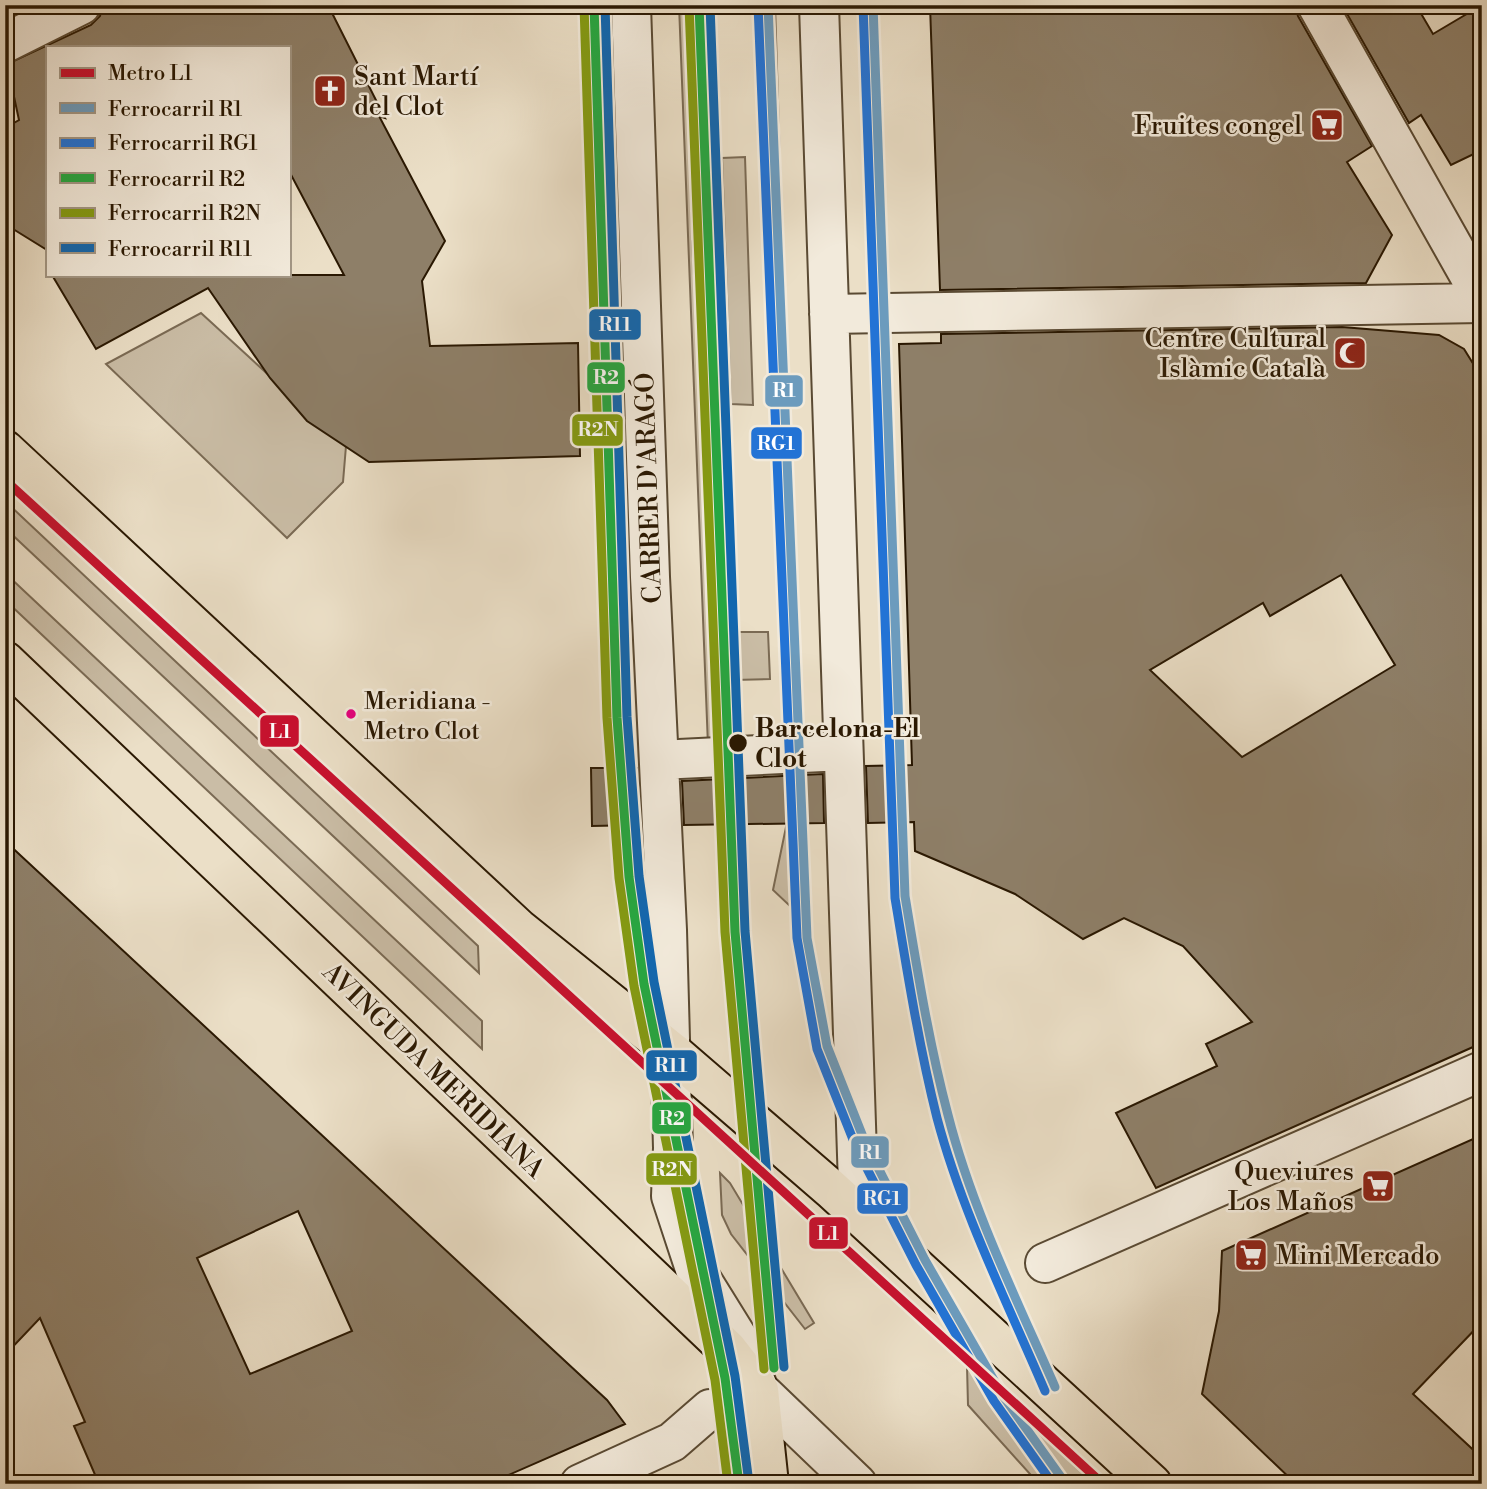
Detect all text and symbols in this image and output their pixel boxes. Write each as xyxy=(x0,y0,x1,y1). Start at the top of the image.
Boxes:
legend xyxy=(46,46,290,276)
text: Metro L1 xyxy=(108,61,193,87)
place label: Sant Martí del Clot xyxy=(354,61,479,123)
church icon: Sant Martí del Clot xyxy=(311,72,349,110)
text: Ferrocarril R1 xyxy=(108,97,242,123)
supermarket icon: Fruites congel xyxy=(1308,106,1346,144)
place label: Fruites congel xyxy=(1134,110,1302,142)
text: Ferrocarril RG1 xyxy=(108,131,258,157)
text: Ferrocarril R2 xyxy=(108,167,245,193)
text: Ferrocarril R2N xyxy=(108,201,261,227)
text: Ferrocarril R11 xyxy=(108,237,252,263)
line badge: R11 xyxy=(588,308,642,341)
text: R11 xyxy=(599,313,631,337)
place label: Centre Cultural Islàmic Català xyxy=(1144,323,1327,385)
mosque icon: Centre Cultural Islàmic Català xyxy=(1331,334,1369,372)
line badge: R2 xyxy=(586,361,626,394)
text: R2 xyxy=(593,366,619,390)
street label: CARRER D'ARAGÓ xyxy=(627,372,669,604)
line badge: R1 xyxy=(764,374,804,408)
text: R1 xyxy=(772,379,796,403)
line badge: R2N xyxy=(571,413,624,447)
text: R2N xyxy=(578,418,618,442)
line badge: RG1 xyxy=(750,426,803,460)
text: RG1 xyxy=(757,432,795,456)
place label: Meridiana - Metro Clot xyxy=(364,687,491,747)
marker: Meridiana - Metro Clot xyxy=(344,707,358,721)
place label: Barcelona-El Clot xyxy=(755,713,920,775)
line badge: L1 xyxy=(259,714,300,748)
text: L1 xyxy=(269,720,291,744)
marker: Barcelona-El Clot xyxy=(727,732,749,754)
street label: AVINGUDA MERIDIANA xyxy=(315,956,552,1186)
line badge: R11 xyxy=(645,1049,698,1082)
text: R11 xyxy=(655,1054,687,1078)
line badge: R2 xyxy=(651,1101,692,1135)
text: R2 xyxy=(659,1107,685,1131)
line badge: R1 xyxy=(850,1135,890,1169)
text: R1 xyxy=(858,1141,882,1165)
line badge: R2N xyxy=(645,1152,698,1186)
place label: Queviures Los Maños xyxy=(1228,1156,1354,1218)
text: R2N xyxy=(652,1158,692,1182)
supermarket icon: Queviures Los Maños xyxy=(1359,1167,1397,1205)
line badge: RG1 xyxy=(856,1182,909,1215)
text: RG1 xyxy=(863,1187,901,1211)
line badge: L1 xyxy=(808,1216,849,1250)
text: L1 xyxy=(817,1222,839,1246)
supermarket icon: Mini Mercado xyxy=(1232,1236,1270,1274)
place label: Mini Mercado xyxy=(1276,1240,1440,1272)

